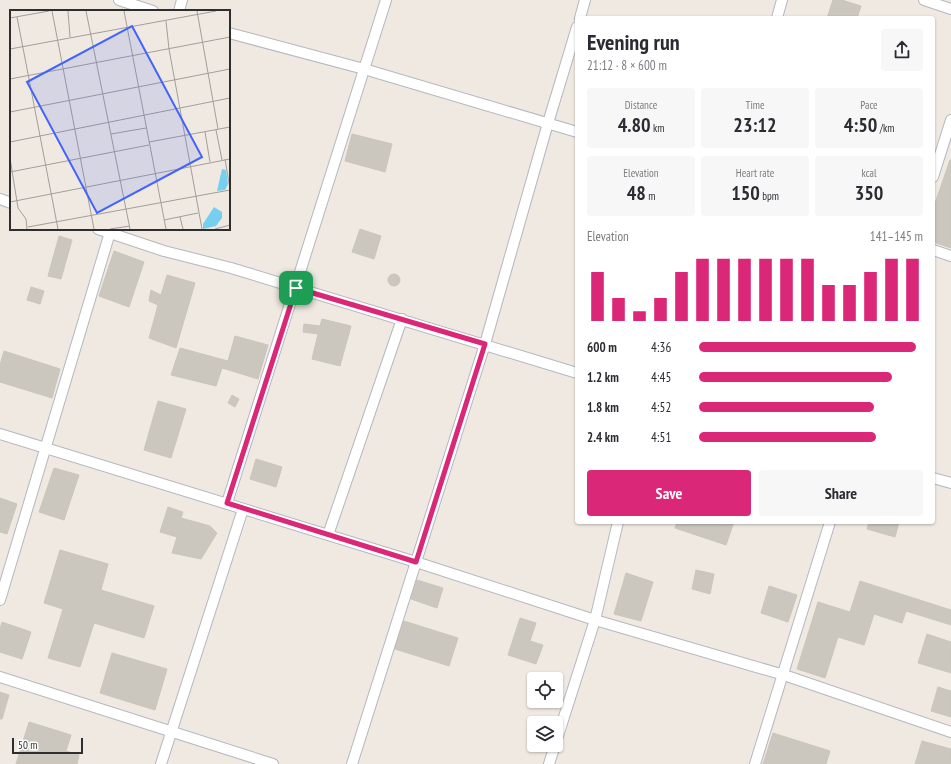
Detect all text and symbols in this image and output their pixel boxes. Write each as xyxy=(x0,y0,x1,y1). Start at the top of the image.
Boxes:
inset map xyxy=(10,10,230,230)
text: Evening run xyxy=(587,28,680,56)
button: share xyxy=(881,29,923,71)
text: 21:12 · 8 × 600 m xyxy=(587,57,667,74)
text: Distance xyxy=(625,98,657,112)
text: Time xyxy=(745,98,765,112)
text: Pace xyxy=(860,98,878,112)
text: 4.80 xyxy=(618,112,651,138)
text: 23:12 xyxy=(733,112,777,138)
text: 4:50 xyxy=(844,112,877,138)
text: km xyxy=(651,121,664,135)
text: /km xyxy=(877,121,894,135)
text: Elevation xyxy=(623,166,659,180)
text: Heart rate xyxy=(736,166,774,180)
text: kcal xyxy=(861,166,877,180)
text: 48 xyxy=(627,180,646,206)
text: 150 xyxy=(731,180,760,206)
text: 350 xyxy=(855,180,883,206)
text: m xyxy=(646,189,655,203)
text: bpm xyxy=(760,189,779,203)
text: Elevation xyxy=(587,228,629,245)
text: 141–145 m xyxy=(870,228,923,245)
pin xyxy=(279,271,313,305)
icon: arrive xyxy=(285,277,307,299)
text: 600 m xyxy=(587,339,617,356)
text: 4:36 xyxy=(651,339,671,356)
text: 1.2 km xyxy=(587,369,619,386)
text: 4:45 xyxy=(651,369,671,386)
text: 1.8 km xyxy=(587,399,619,416)
text: 4:52 xyxy=(651,399,671,416)
text: 2.4 km xyxy=(587,429,619,446)
text: 4:51 xyxy=(651,429,671,446)
button: Save xyxy=(587,470,751,516)
button: Share xyxy=(759,470,923,516)
map controls xyxy=(527,672,563,752)
button: locate xyxy=(527,672,563,708)
button: layers xyxy=(527,716,563,752)
scale bar xyxy=(12,736,83,755)
text: 50 m xyxy=(18,738,37,752)

